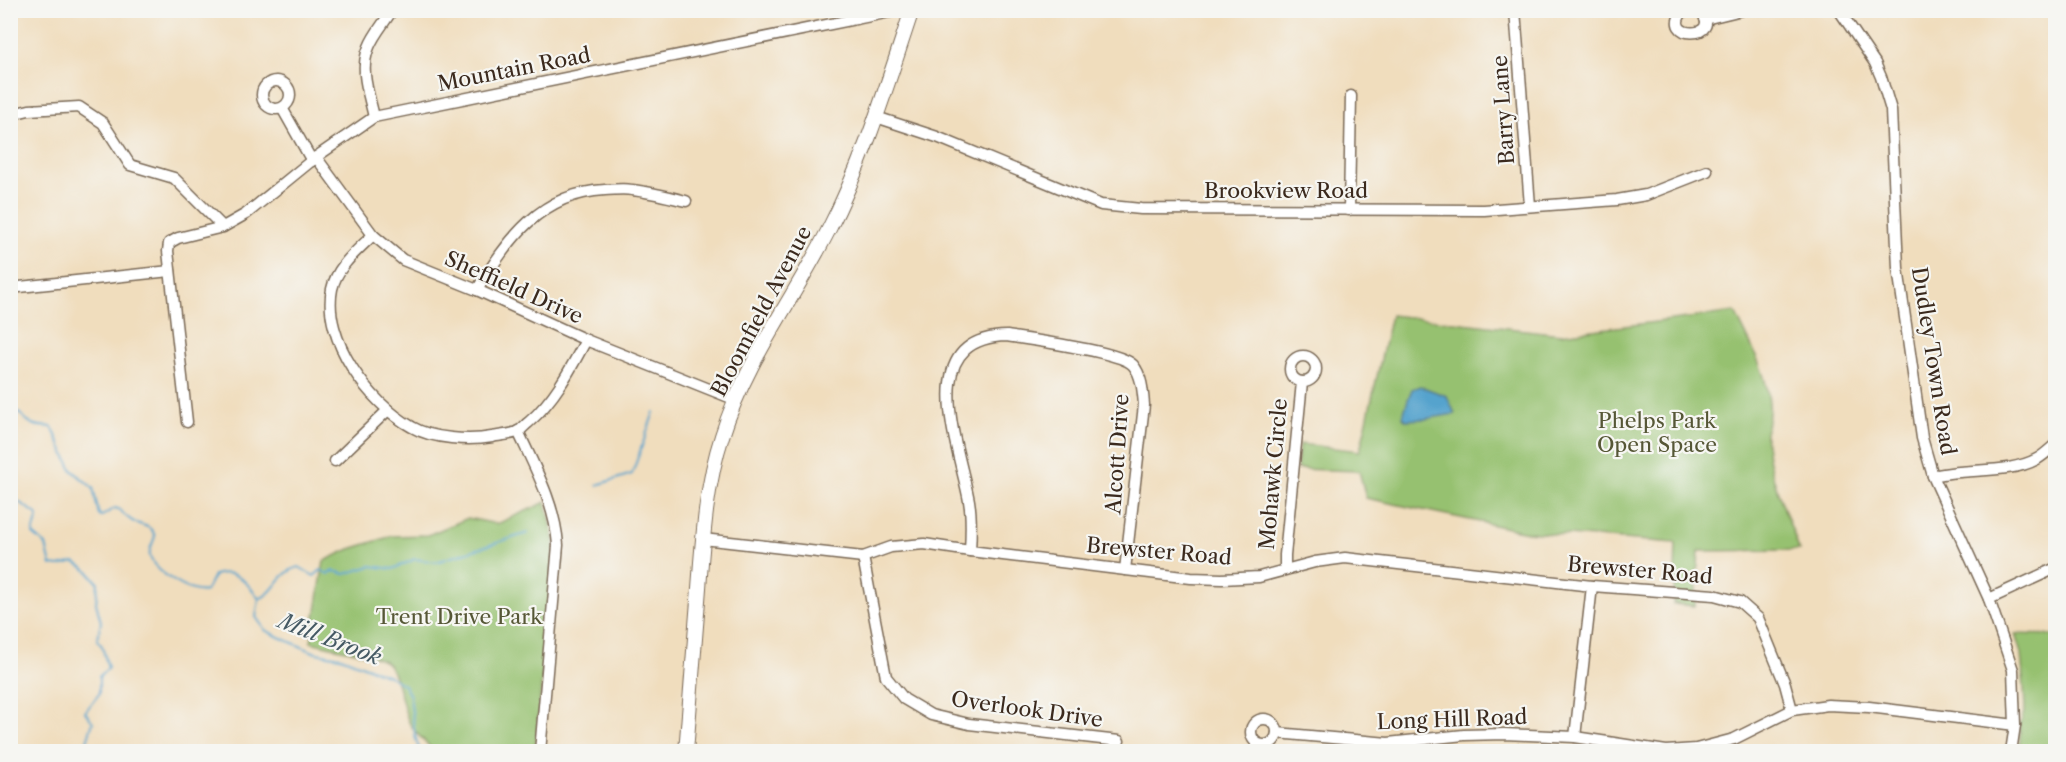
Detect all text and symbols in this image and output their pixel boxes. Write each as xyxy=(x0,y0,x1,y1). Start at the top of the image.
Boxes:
street label: Mountain Road xyxy=(435,42,593,96)
street label: Barry Lane xyxy=(1487,54,1519,166)
street label: Brookview Road xyxy=(1204,178,1368,203)
street label: Bloomfield Avenue xyxy=(705,221,817,401)
street label: Sheffield Drive xyxy=(441,245,587,329)
street label: Dudley Town Road xyxy=(1907,265,1961,457)
street label: Alcott Drive xyxy=(1100,393,1134,516)
street label: Mohawk Circle xyxy=(1254,397,1292,551)
park label: Phelps Park Open Space xyxy=(1597,408,1717,457)
street label: Brewster Road xyxy=(1085,532,1233,570)
street label: Brewster Road xyxy=(1566,551,1714,589)
park label: Trent Drive Park xyxy=(376,604,543,629)
water label: Mill Brook xyxy=(272,606,386,671)
street label: Overlook Drive xyxy=(950,686,1104,732)
street label: Long Hill Road xyxy=(1376,704,1528,734)

